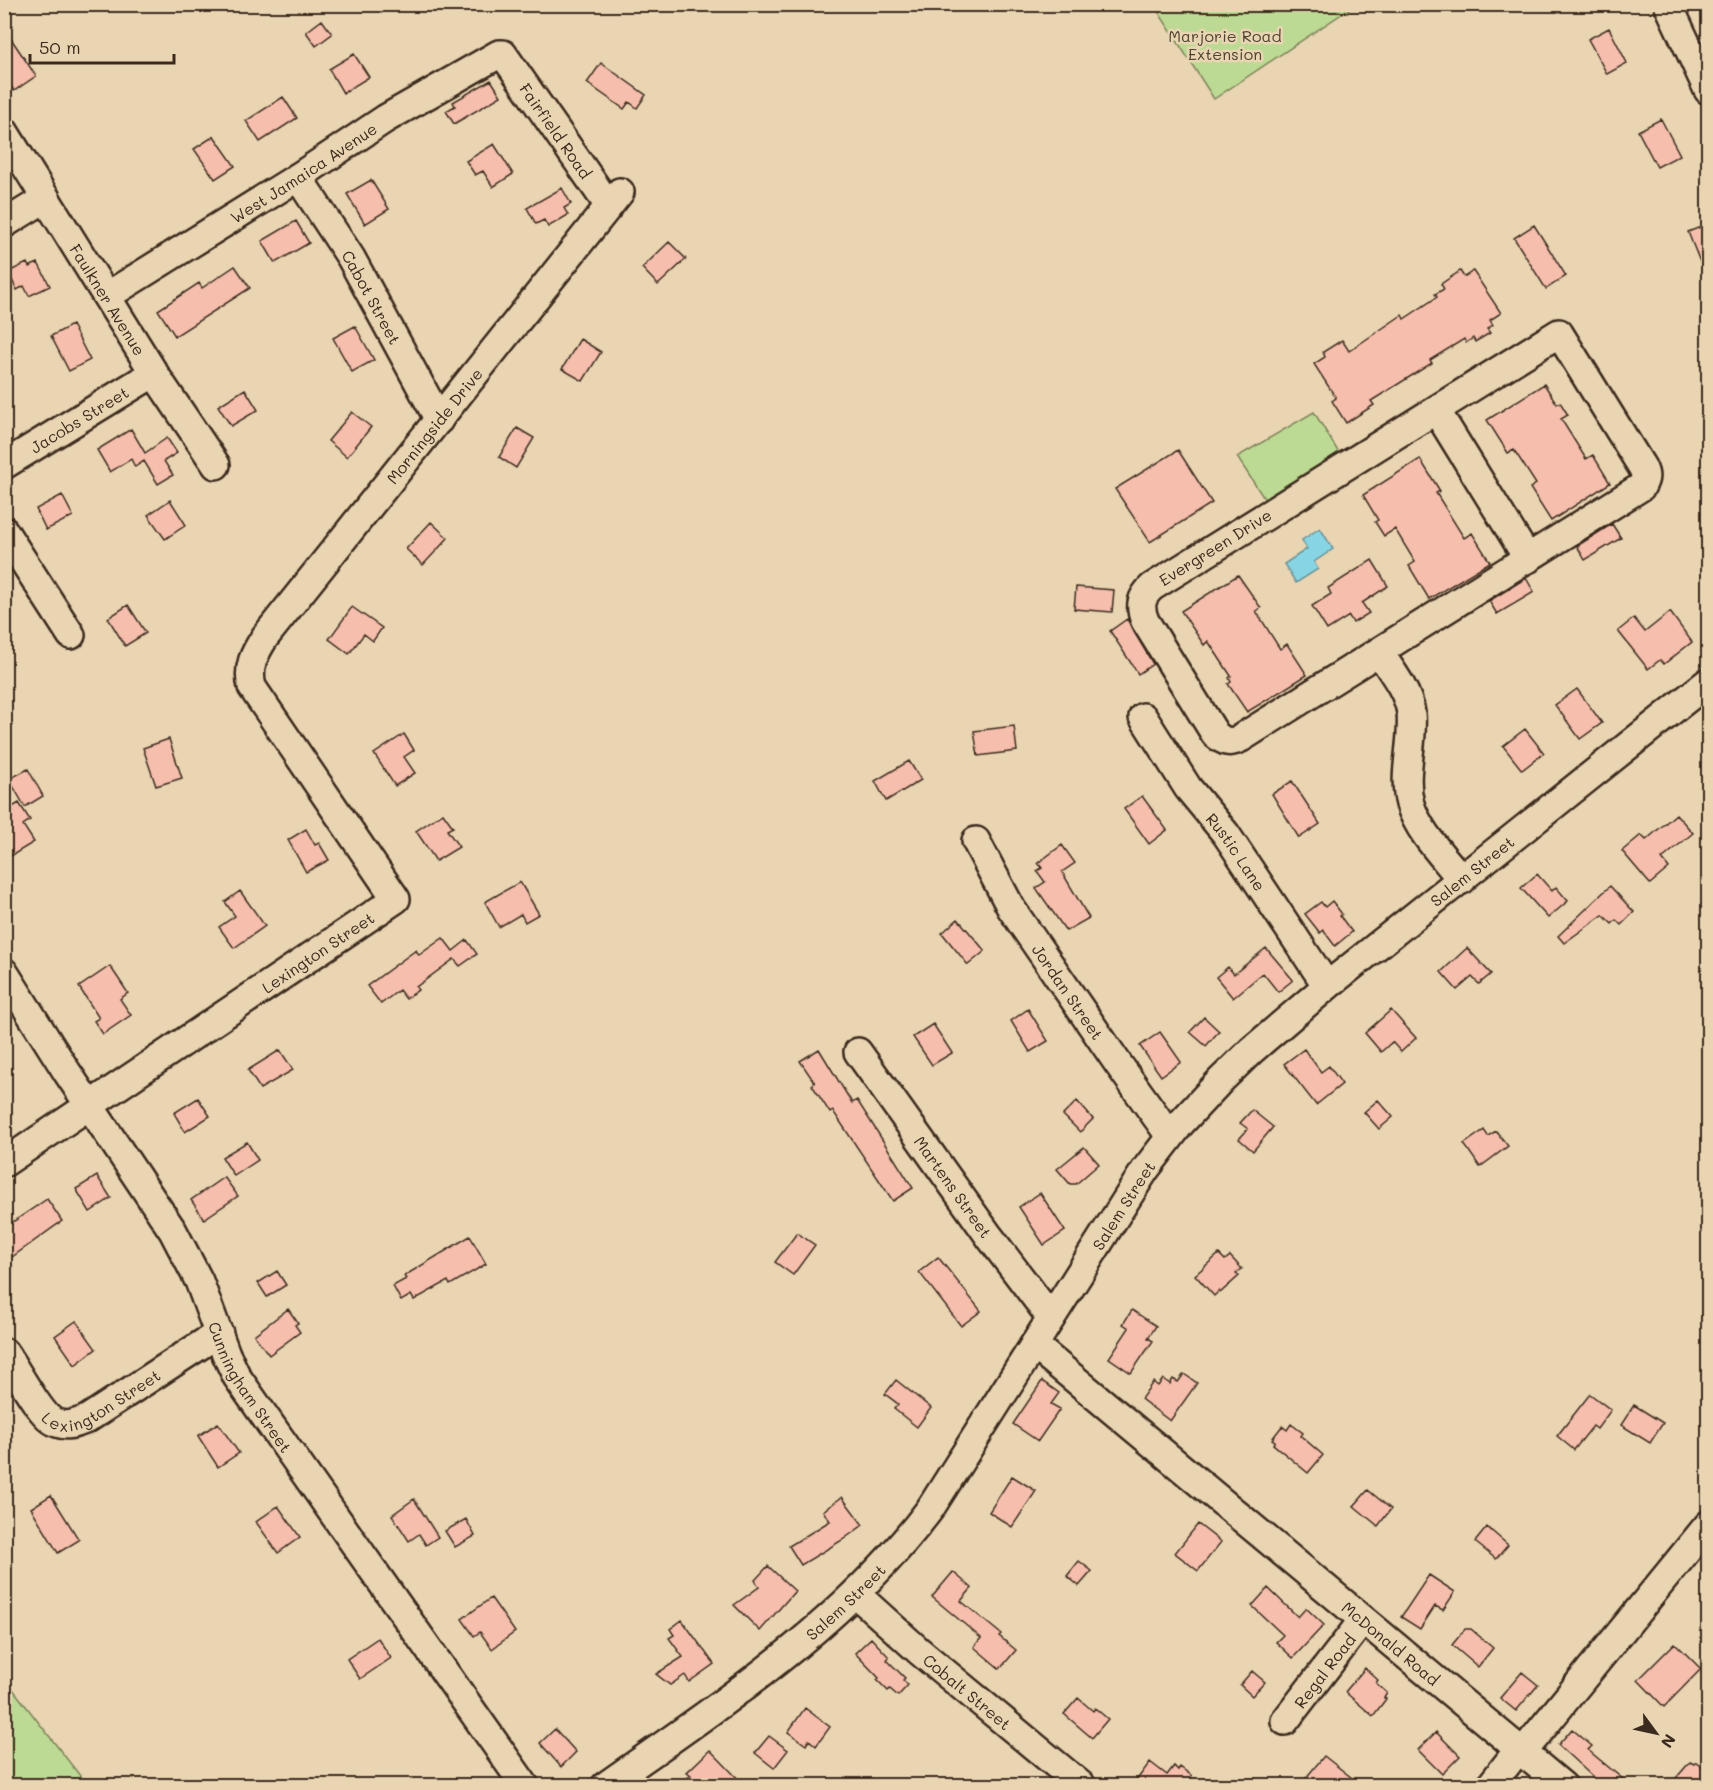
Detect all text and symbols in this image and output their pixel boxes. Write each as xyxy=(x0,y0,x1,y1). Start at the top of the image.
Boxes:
park label: Marjorie Road Extension xyxy=(1168,25,1282,64)
scale bar xyxy=(30,27,174,65)
text: 50 m xyxy=(39,35,81,59)
street label: Fairfield Road xyxy=(516,78,597,182)
street label: West Jamaica Avenue xyxy=(226,117,380,227)
street label: Faulkner Avenue xyxy=(66,240,151,359)
street label: Cabot Street xyxy=(338,246,406,348)
street label: Morningside Drive xyxy=(381,363,486,488)
street label: Jacobs Street xyxy=(26,381,132,457)
street label: Evergreen Drive xyxy=(1155,504,1275,590)
street label: Rustic Lane xyxy=(1202,808,1271,894)
street label: Salem Street xyxy=(1425,831,1518,911)
street label: Lexington Street xyxy=(257,907,378,997)
street label: Jordan Street xyxy=(1028,940,1109,1043)
street label: Martens Street xyxy=(910,1131,997,1242)
street label: Salem Street xyxy=(1087,1156,1159,1254)
street label: Cunningham Street xyxy=(204,1319,297,1456)
street label: Lexington Street xyxy=(38,1364,164,1435)
street label: Salem Street xyxy=(801,1559,889,1644)
street label: McDonald Road xyxy=(1338,1596,1444,1689)
street label: Regal Road xyxy=(1289,1629,1359,1712)
street label: Cobalt Street xyxy=(919,1649,1016,1734)
north arrow xyxy=(1626,1703,1686,1763)
text: N xyxy=(1657,1731,1681,1752)

